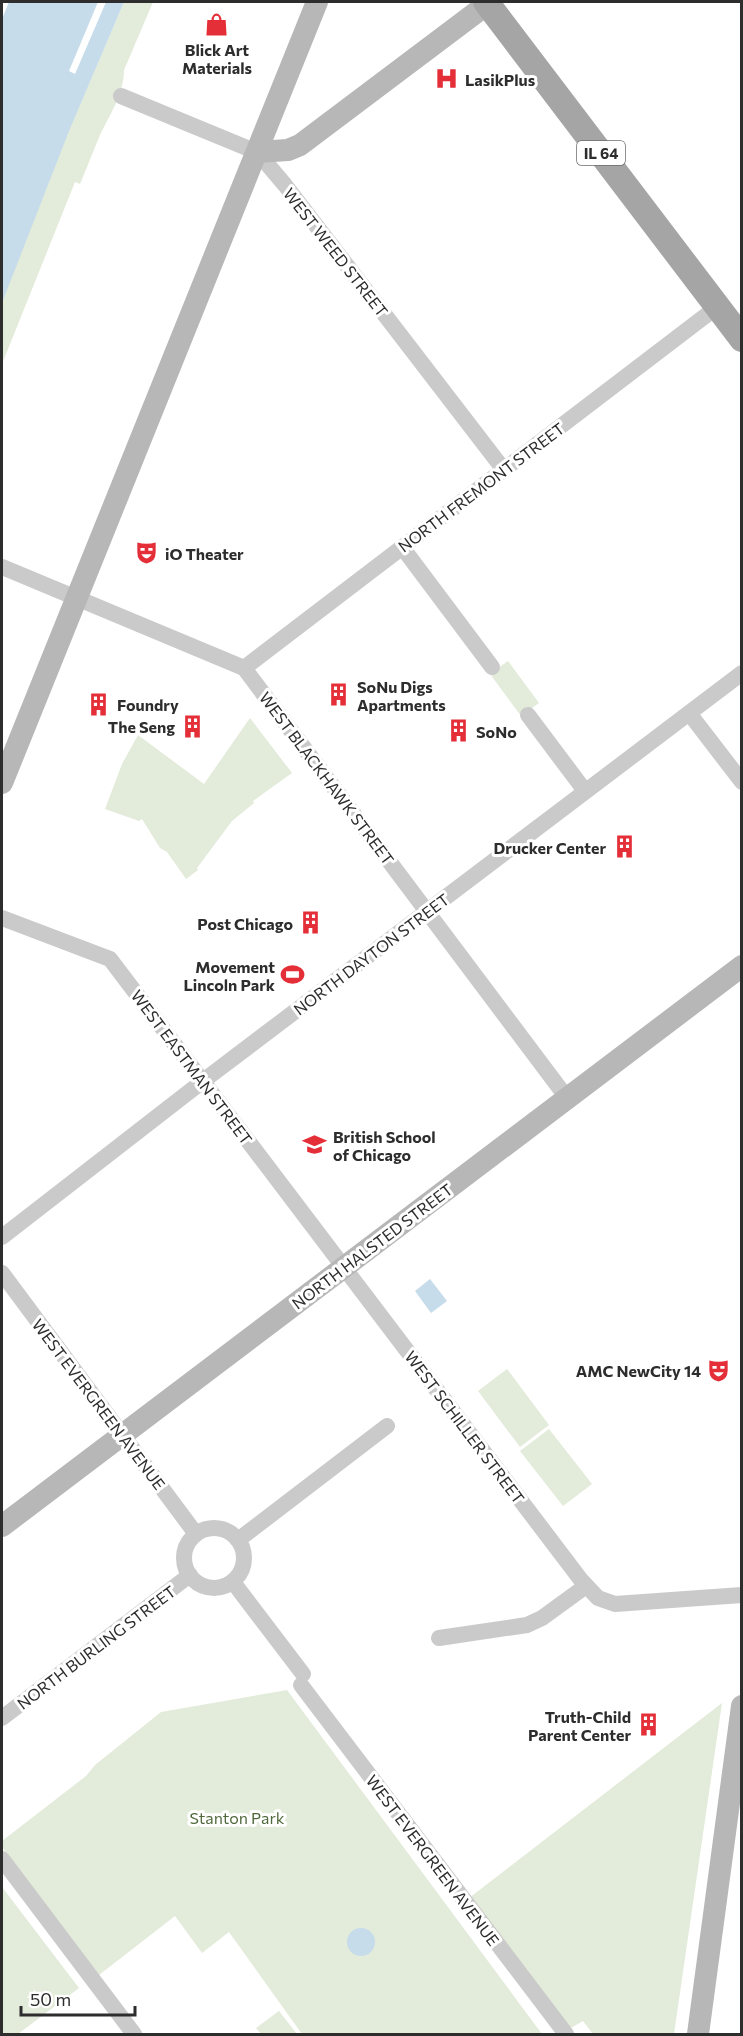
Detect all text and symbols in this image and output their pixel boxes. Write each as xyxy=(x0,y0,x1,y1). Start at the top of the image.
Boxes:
shop icon: Blick Art Materials xyxy=(204,11,230,37)
place label: Blick Art Materials xyxy=(182,40,252,77)
hospital icon: LasikPlus xyxy=(434,66,460,92)
place label: LasikPlus xyxy=(465,70,535,89)
road number: IL 64 xyxy=(577,141,625,165)
street label: WEST WEED STREET xyxy=(280,184,392,320)
street label: NORTH FREMONT STREET xyxy=(394,418,568,556)
theatre icon: iO Theater xyxy=(134,540,160,566)
place label: iO Theater xyxy=(165,544,244,563)
place label: SoNu Digs Apartments xyxy=(357,677,446,714)
building icon: SoNu Digs Apartments xyxy=(326,682,352,708)
street label: WEST BLACKHAWK STREET xyxy=(256,688,398,868)
building icon: Foundry xyxy=(86,691,112,717)
place label: Foundry xyxy=(117,695,179,714)
building icon: The Seng xyxy=(180,713,206,739)
place label: The Seng xyxy=(108,717,175,736)
building icon: SoNo xyxy=(445,718,471,744)
place label: SoNo xyxy=(476,722,517,741)
building icon: Drucker Center xyxy=(611,834,637,860)
place label: Drucker Center xyxy=(494,838,606,857)
street label: NORTH DAYTON STREET xyxy=(290,889,452,1019)
building icon: Post Chicago xyxy=(298,910,324,936)
place label: Post Chicago xyxy=(197,914,293,933)
place label: Movement Lincoln Park xyxy=(183,957,276,994)
sports icon: Movement Lincoln Park xyxy=(280,962,306,988)
street label: WEST EASTMAN STREET xyxy=(128,986,256,1148)
place label: British School of Chicago xyxy=(333,1127,436,1164)
school or university icon: British School of Chicago xyxy=(302,1132,328,1158)
street label: NORTH HALSTED STREET xyxy=(288,1179,456,1313)
street label: WEST EVERGREEN AVENUE xyxy=(29,1315,169,1493)
street label: WEST SCHILLER STREET xyxy=(401,1347,529,1507)
theatre icon: AMC NewCity 14 xyxy=(706,1357,732,1383)
place label: AMC NewCity 14 xyxy=(576,1361,701,1380)
street label: NORTH BURLING STREET xyxy=(13,1581,179,1713)
place label: Truth-Child Parent Center xyxy=(528,1707,631,1744)
building icon: Truth-Child Parent Center xyxy=(636,1712,662,1738)
street label: WEST EVERGREEN AVENUE xyxy=(363,1771,503,1949)
park label: Stanton Park xyxy=(189,1808,285,1827)
scale bar xyxy=(21,1979,135,2017)
text: 50 m xyxy=(30,1988,71,2010)

